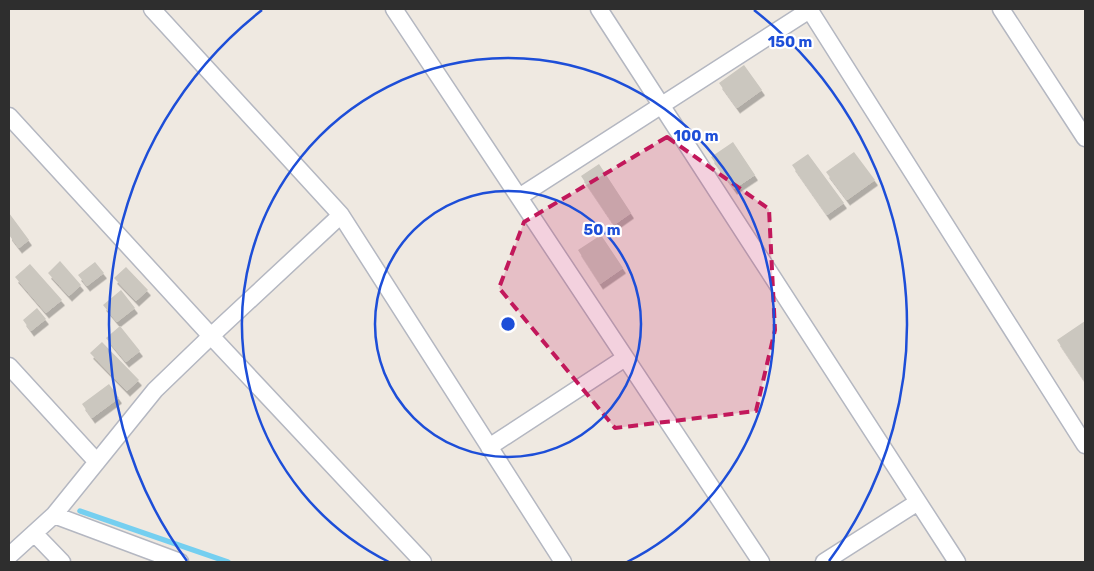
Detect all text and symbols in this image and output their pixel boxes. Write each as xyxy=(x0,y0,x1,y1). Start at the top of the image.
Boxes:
text: 150 m xyxy=(768,33,812,51)
text: 100 m xyxy=(674,127,718,145)
text: 50 m xyxy=(584,221,620,239)
centre of rings xyxy=(499,315,517,333)

